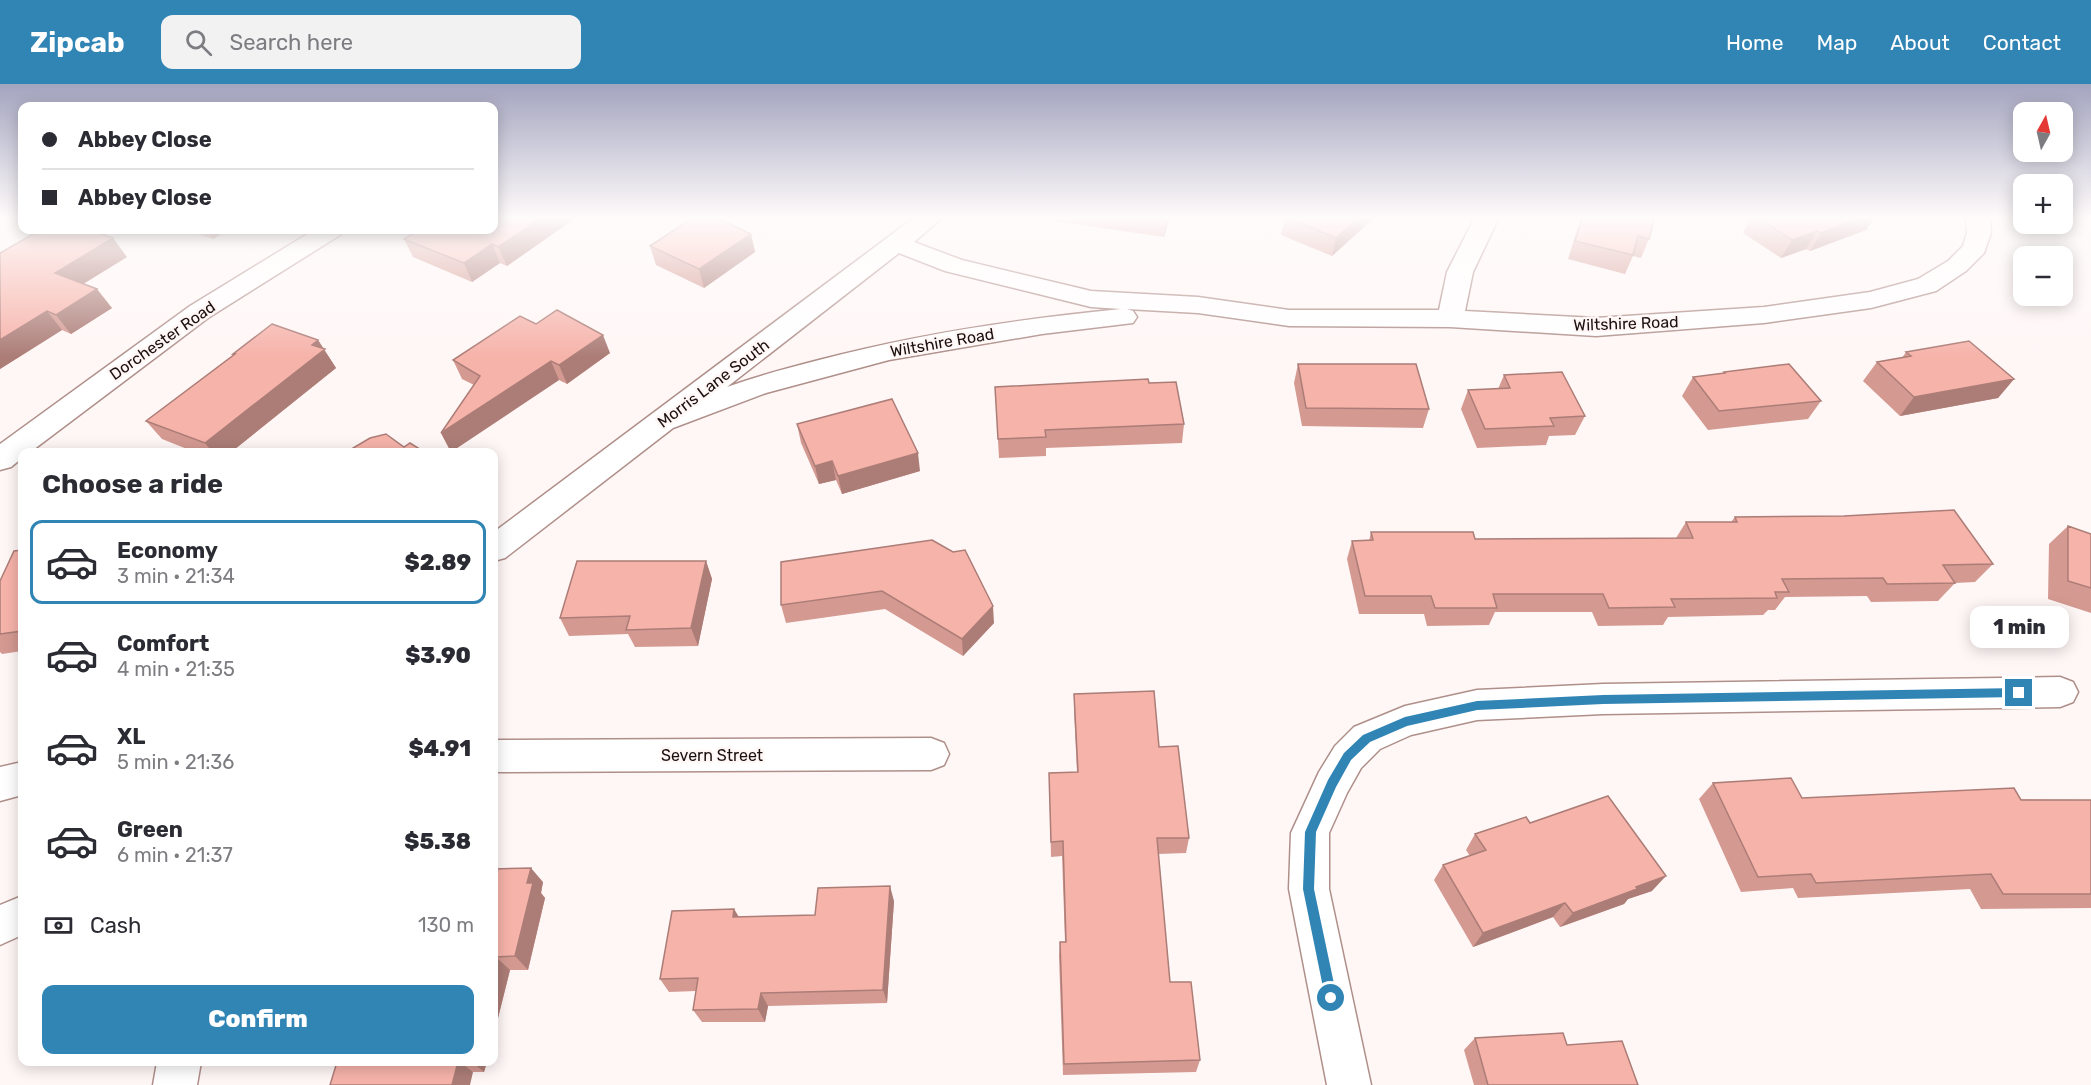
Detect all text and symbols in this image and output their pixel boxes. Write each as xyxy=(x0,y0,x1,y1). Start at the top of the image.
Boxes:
search box xyxy=(161,15,581,69)
text: Zipcab xyxy=(30,26,125,59)
icon: search xyxy=(182,26,215,59)
text: Search here xyxy=(230,29,353,56)
text: Home xyxy=(1726,30,1783,55)
text: Map xyxy=(1816,30,1857,55)
text: About xyxy=(1890,30,1950,55)
text: Contact xyxy=(1983,30,2061,55)
north arrow xyxy=(2013,102,2073,162)
map controls xyxy=(2013,102,2073,306)
text: Abbey Close xyxy=(78,126,212,153)
button: + xyxy=(2013,174,2073,234)
text: Abbey Close xyxy=(78,184,212,211)
button: − xyxy=(2013,246,2073,306)
street label: Dorchester Road xyxy=(106,297,219,384)
street label: Wiltshire Road xyxy=(1573,312,1679,335)
street label: Wiltshire Road xyxy=(889,324,996,361)
street label: Morris Lane South xyxy=(654,335,773,432)
text: Choose a ride xyxy=(42,468,223,500)
icon: car xyxy=(45,535,99,589)
text: Economy xyxy=(117,537,218,564)
text: $2.89 xyxy=(405,549,471,576)
text: 3 min · 21:34 xyxy=(117,564,235,588)
callout: 1 min xyxy=(1970,606,2068,648)
text: 1 min xyxy=(1993,615,2046,639)
icon: car xyxy=(45,628,99,682)
text: Comfort xyxy=(117,630,209,657)
text: $3.90 xyxy=(405,642,471,669)
text: 4 min · 21:35 xyxy=(117,657,235,681)
route end xyxy=(2005,679,2032,706)
icon: car xyxy=(45,721,99,775)
text: XL xyxy=(117,723,145,750)
text: $4.91 xyxy=(408,735,471,762)
street label: Severn Street xyxy=(661,746,763,765)
text: 5 min · 21:36 xyxy=(117,750,234,774)
icon: car xyxy=(45,814,99,868)
text: Green xyxy=(117,816,183,843)
text: $5.38 xyxy=(404,828,471,855)
text: 6 min · 21:37 xyxy=(117,843,233,867)
icon: cash xyxy=(42,909,75,942)
text: Cash xyxy=(90,912,141,939)
text: 130 m xyxy=(418,913,474,937)
route start xyxy=(1317,984,1344,1011)
button: Confirm xyxy=(42,985,474,1054)

